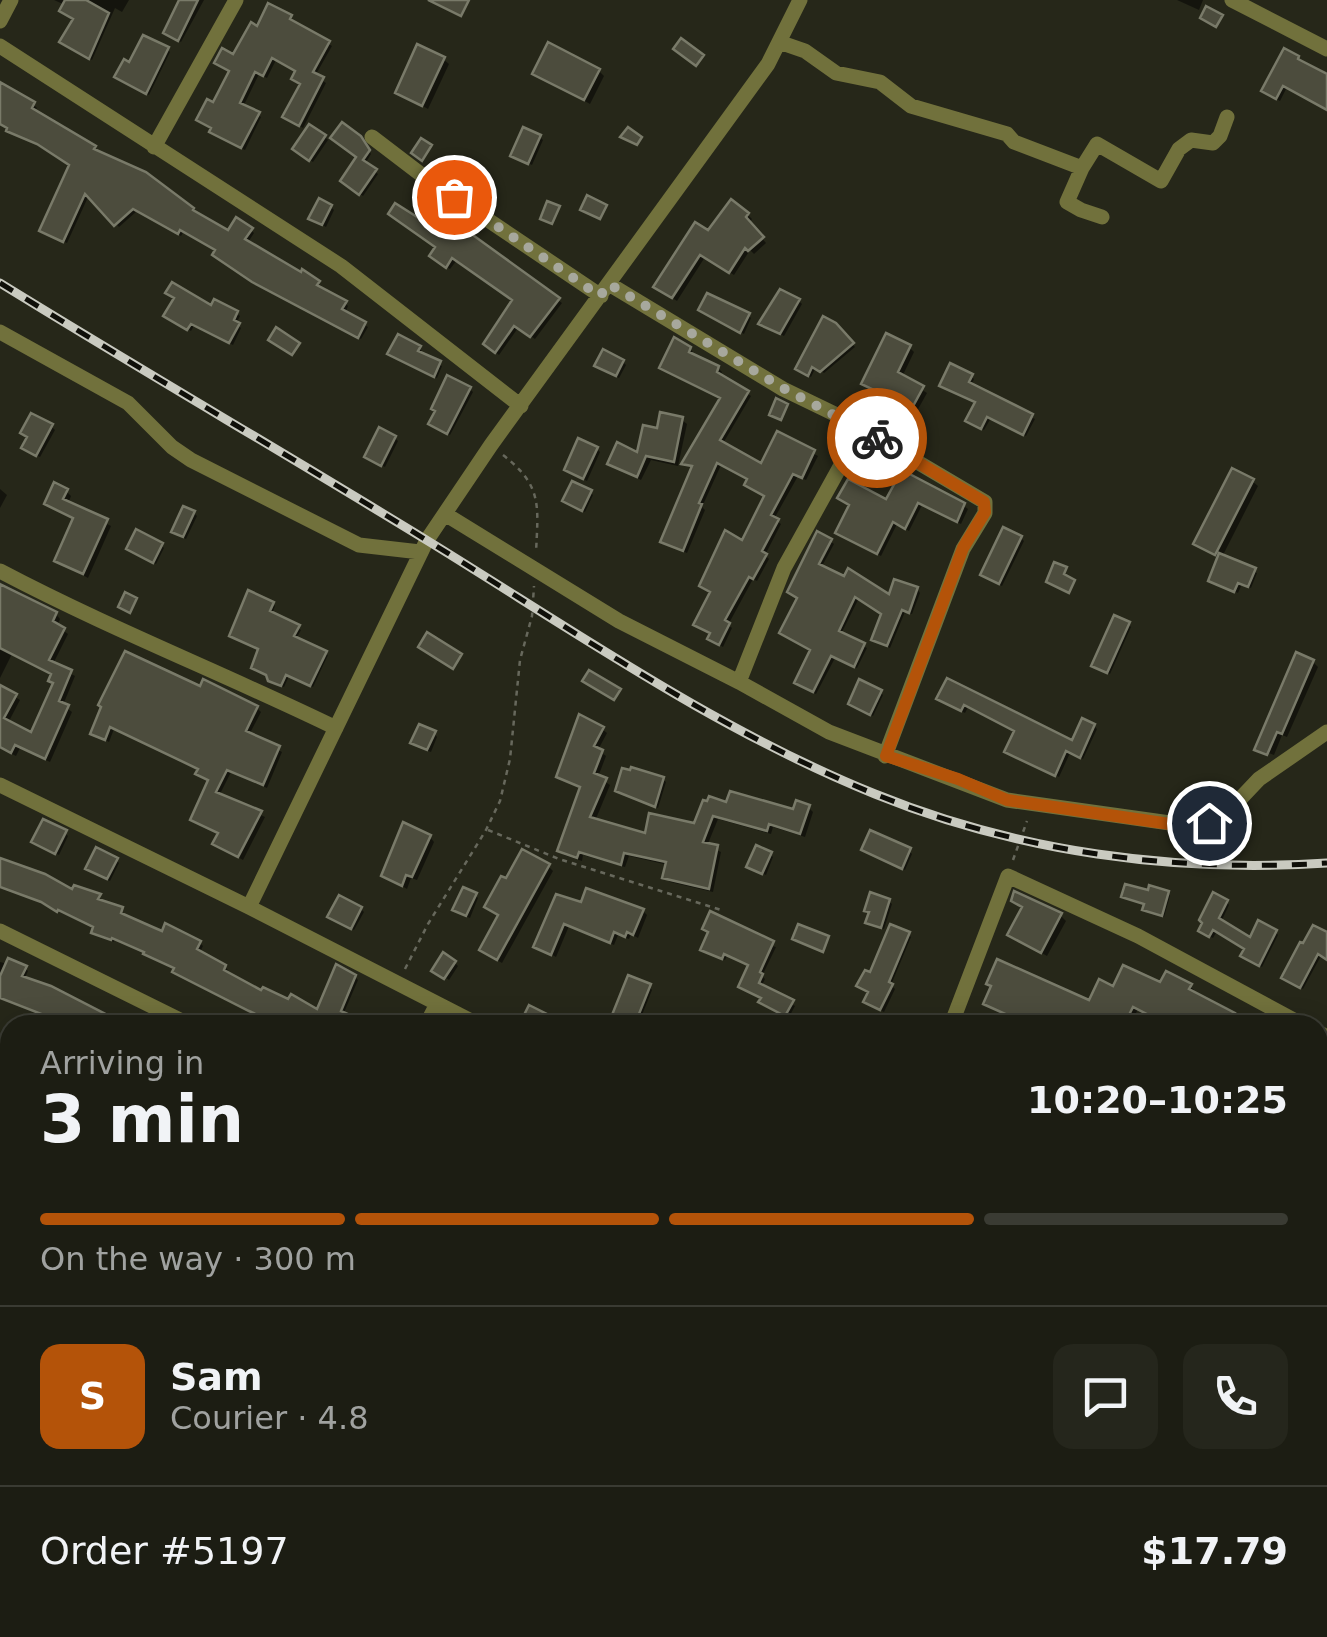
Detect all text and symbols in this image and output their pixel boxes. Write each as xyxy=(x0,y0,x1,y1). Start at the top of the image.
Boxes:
pin xyxy=(412,155,497,240)
icon: bag xyxy=(427,170,482,225)
courier xyxy=(827,388,927,488)
icon: bike xyxy=(850,411,905,466)
pin xyxy=(1167,781,1252,866)
icon: home xyxy=(1182,796,1237,851)
text: Arriving in xyxy=(40,1044,204,1082)
text: 10:20–10:25 xyxy=(1027,1078,1288,1122)
text: 3 min xyxy=(40,1082,244,1157)
text: On the way · 300 m xyxy=(40,1240,356,1278)
button: chat xyxy=(1053,1344,1158,1449)
button: phone xyxy=(1183,1344,1288,1449)
text: Sam xyxy=(170,1355,263,1399)
text: S xyxy=(79,1374,106,1418)
text: Courier · 4.8 xyxy=(170,1399,369,1437)
text: Order #5197 xyxy=(40,1529,289,1573)
text: $17.79 xyxy=(1141,1529,1288,1573)

